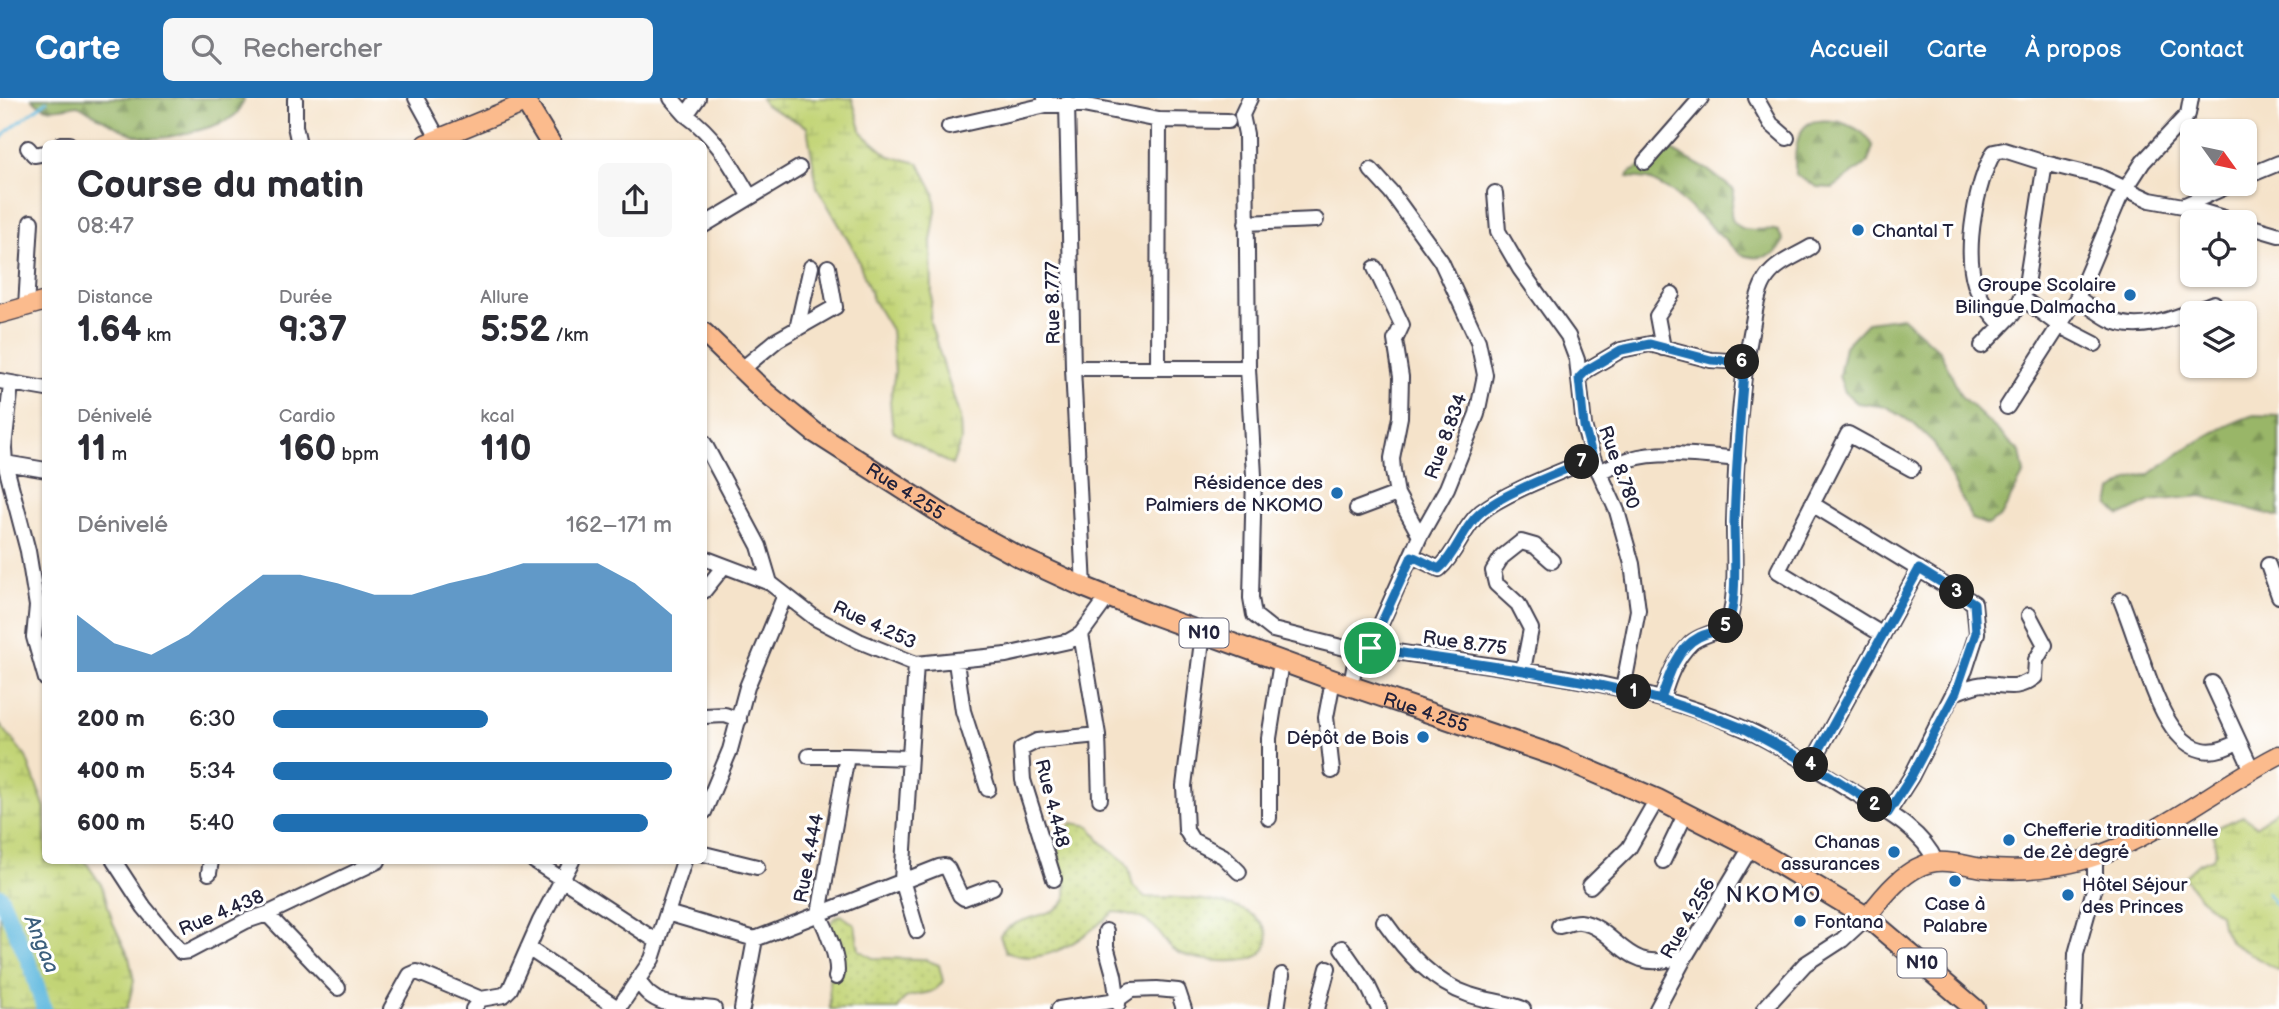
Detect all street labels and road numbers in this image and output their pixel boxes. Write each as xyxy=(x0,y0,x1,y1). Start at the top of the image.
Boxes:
street label: Rue 8.777 xyxy=(1041,260,1066,345)
street label: Rue 8.834 xyxy=(1420,390,1473,483)
street label: Rue 8.780 xyxy=(1593,423,1644,512)
street label: Rue 4.255 xyxy=(861,458,949,526)
street label: Rue 4.253 xyxy=(829,596,920,655)
road number: N10 xyxy=(1180,618,1228,648)
street label: Rue 8.775 xyxy=(1421,626,1508,661)
street label: Rue 4.255 xyxy=(1380,688,1471,738)
street label: Rue 4.448 xyxy=(1029,757,1074,850)
street label: Rue 4.444 xyxy=(790,811,829,905)
street label: Rue 4.256 xyxy=(1656,874,1721,963)
street label: Rue 4.438 xyxy=(176,885,268,942)
road number: N10 xyxy=(1898,948,1946,978)

